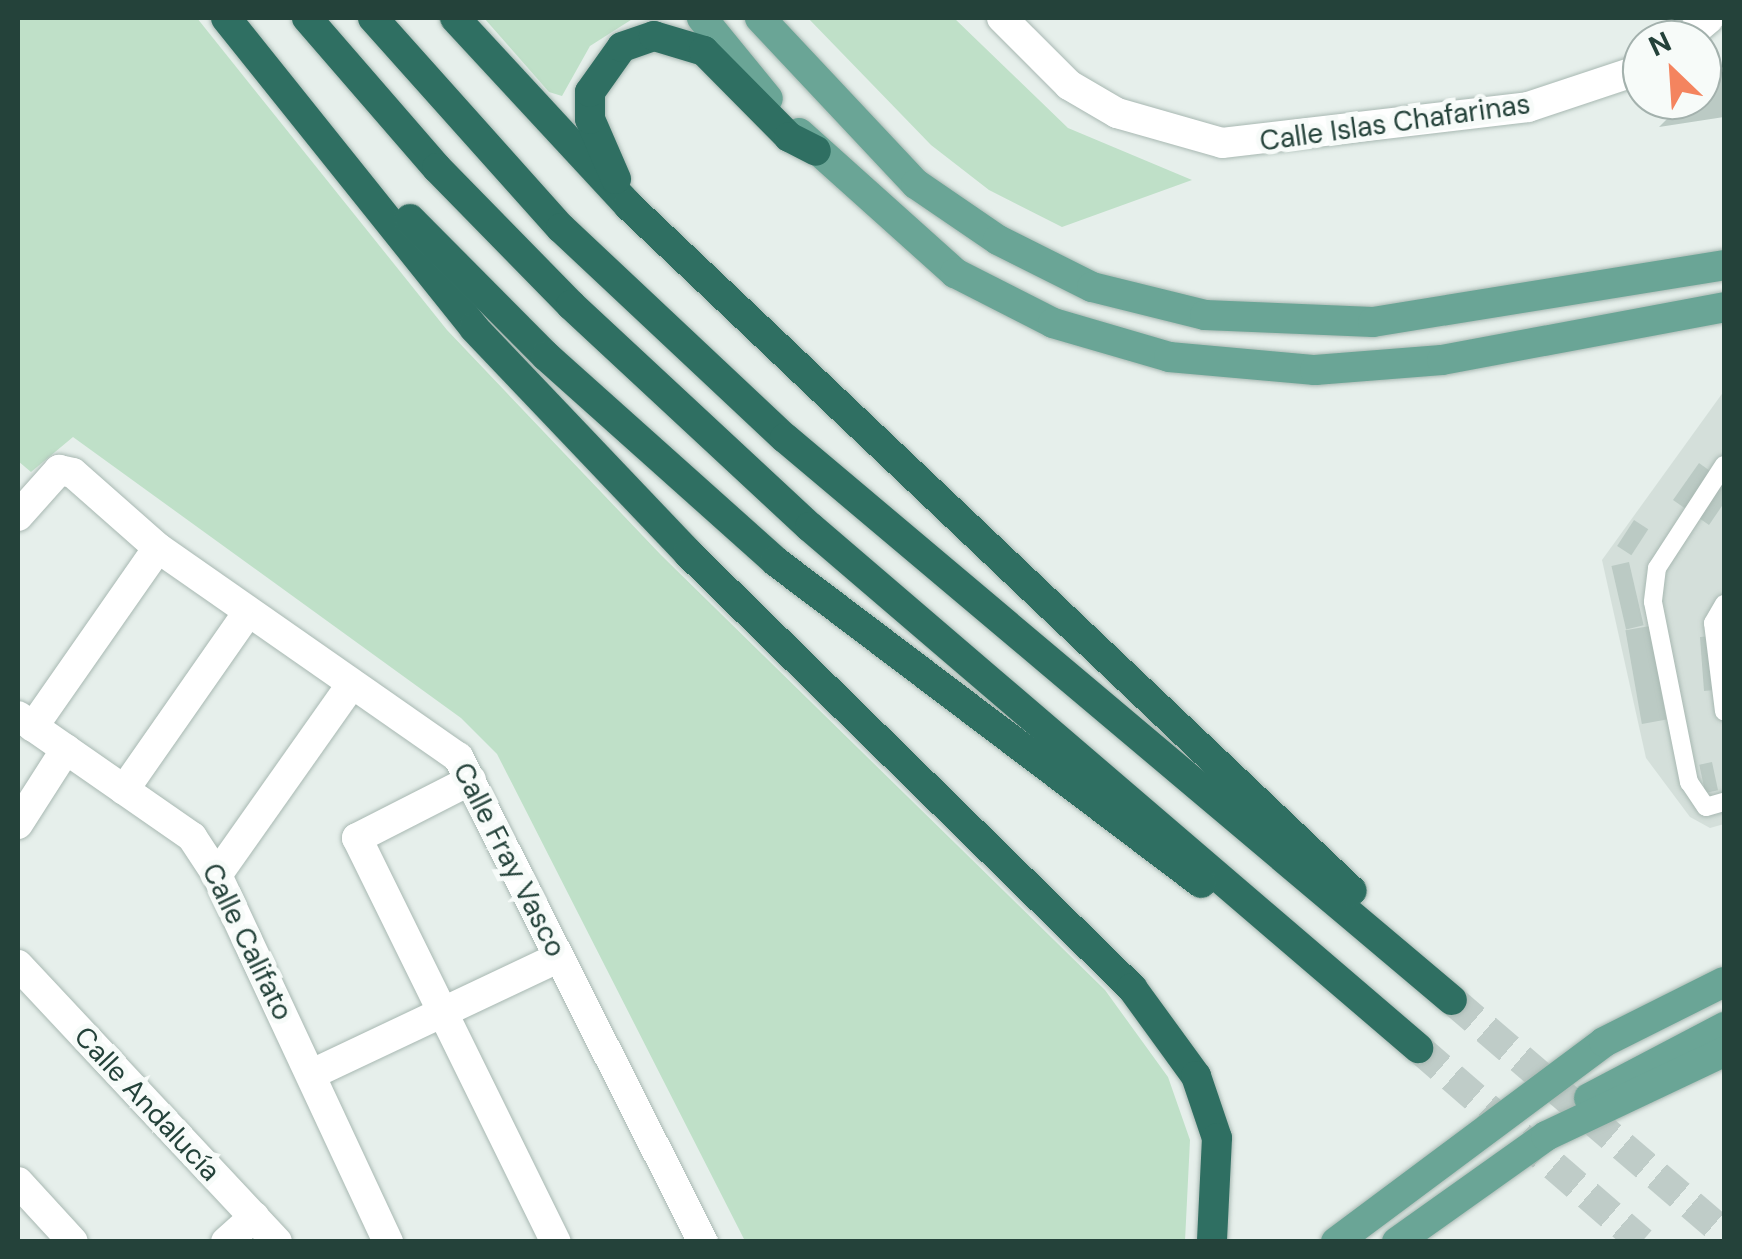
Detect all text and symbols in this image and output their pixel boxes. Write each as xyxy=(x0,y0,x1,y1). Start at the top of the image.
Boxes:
north arrow xyxy=(1622,20,1722,120)
text: N xyxy=(1643,23,1677,65)
street label: Calle Islas Chafarinas xyxy=(1258,87,1532,159)
street label: Calle Fray Vasco xyxy=(446,757,572,963)
street label: Calle Califato xyxy=(195,858,299,1026)
street label: Calle Andalucía xyxy=(67,1020,227,1188)

